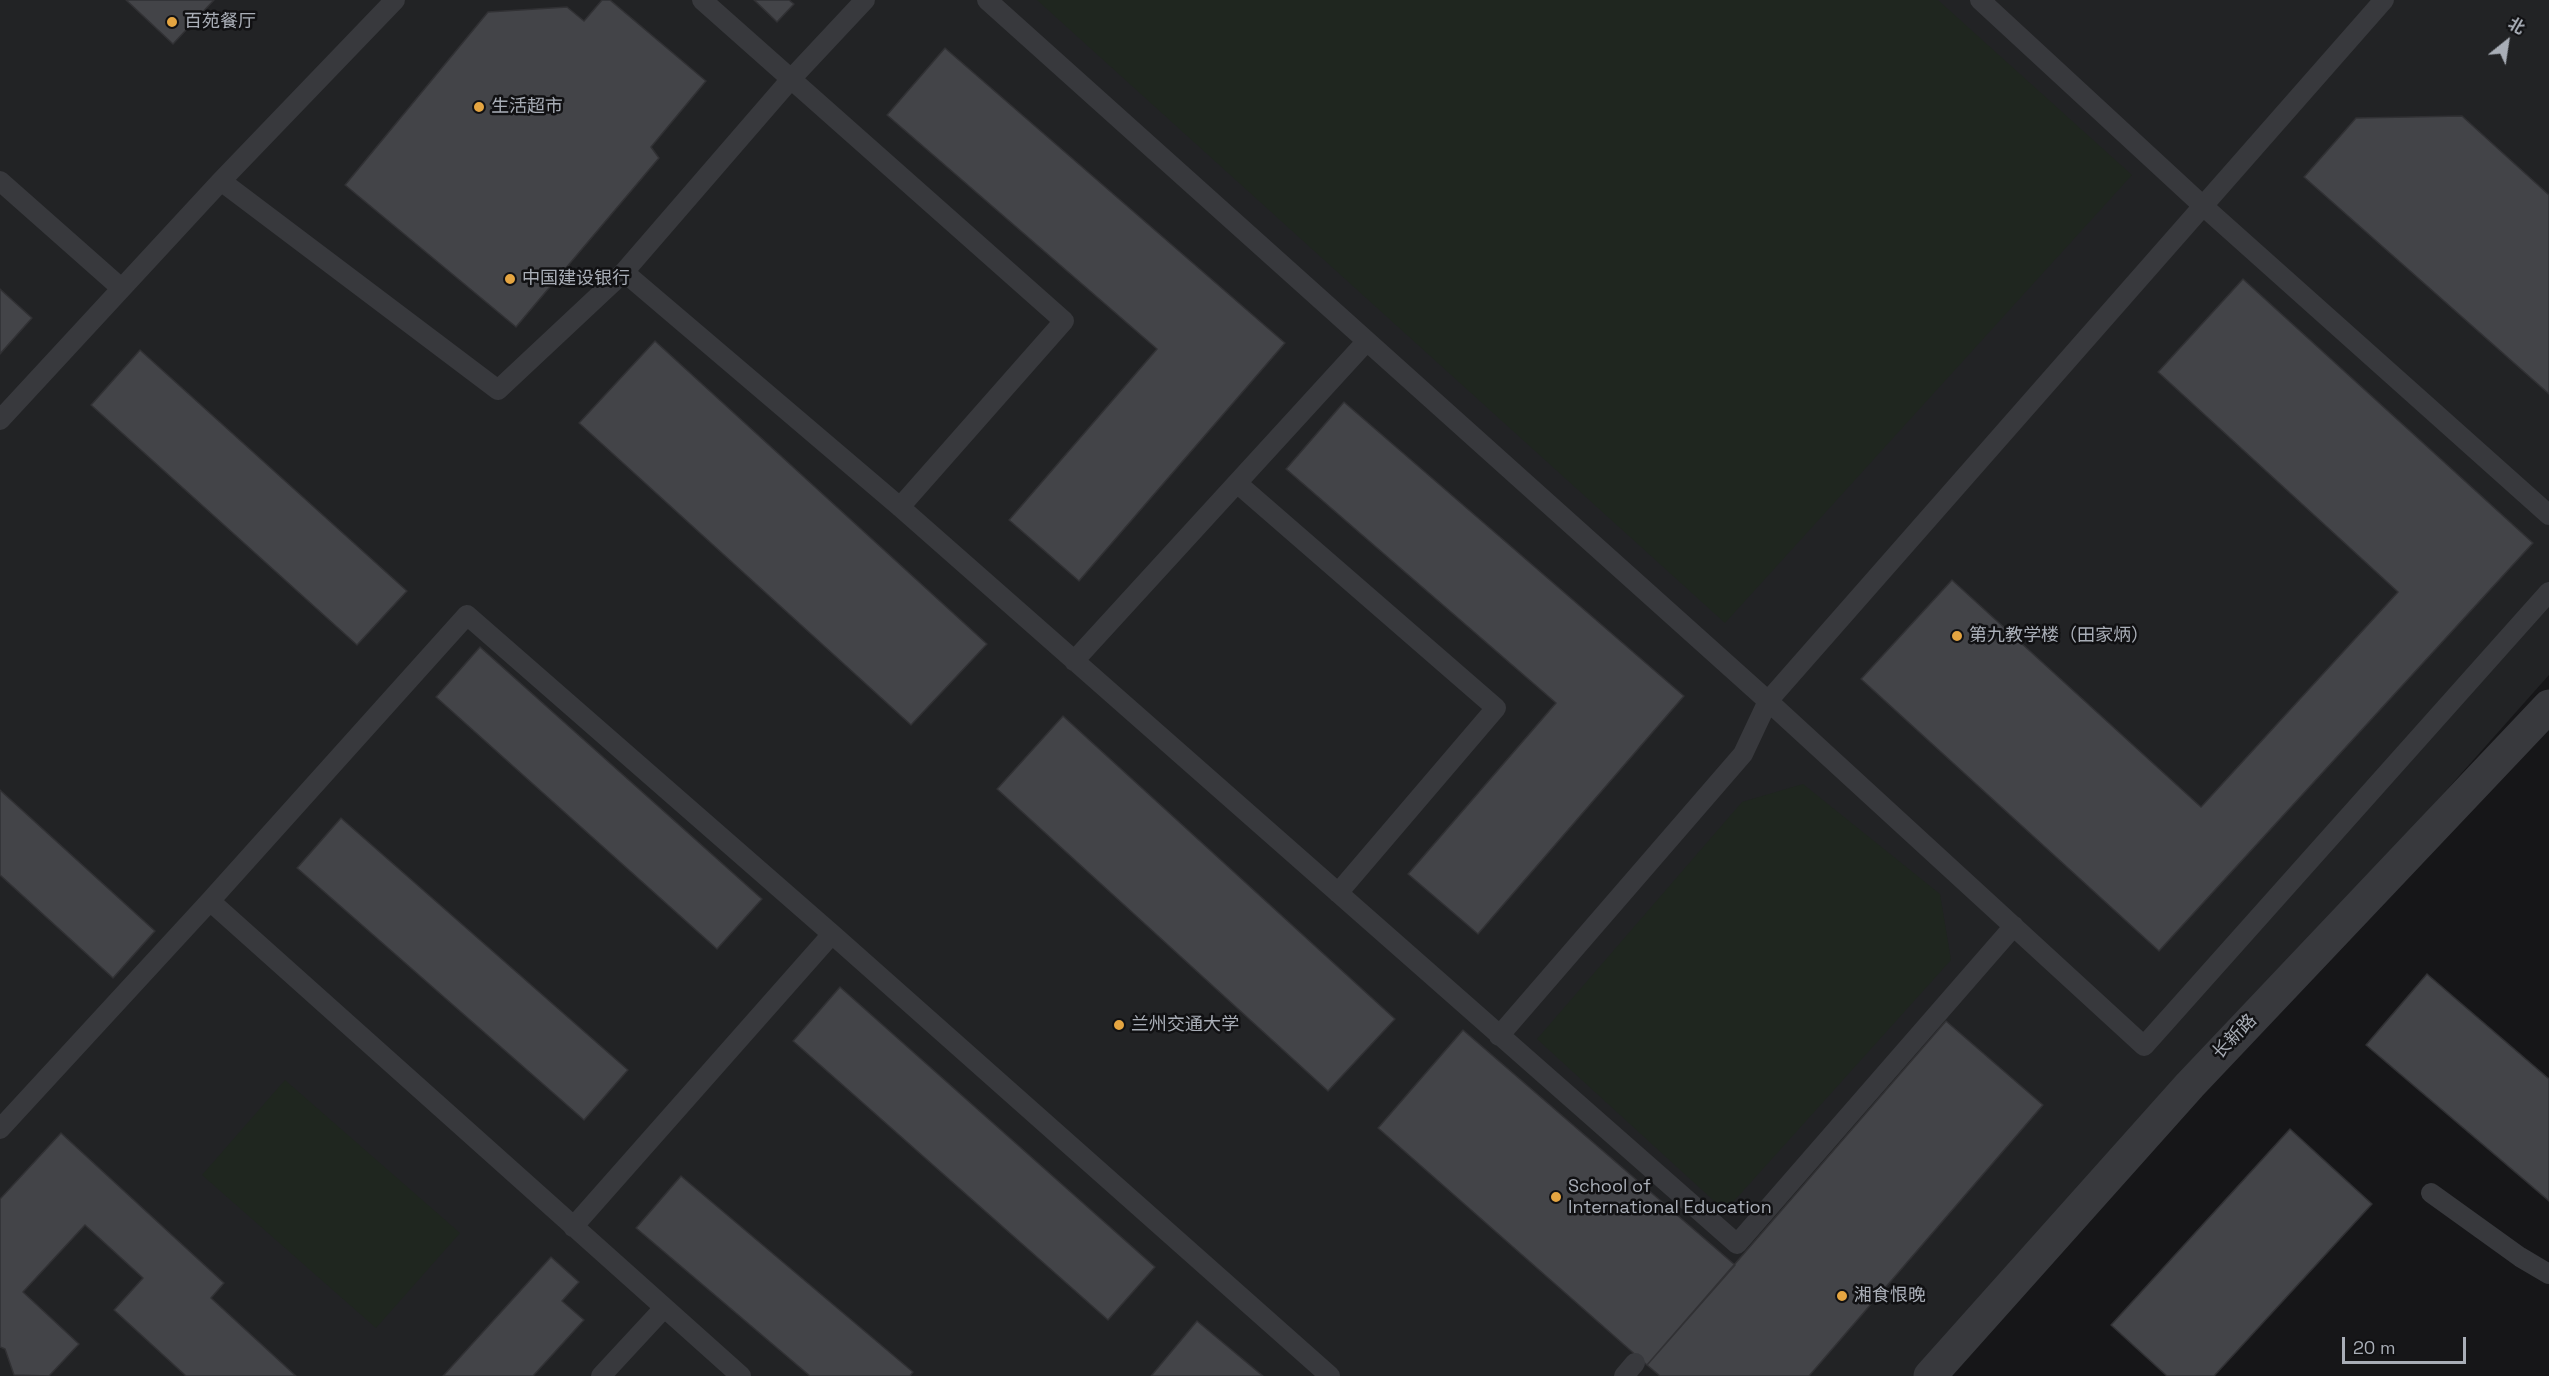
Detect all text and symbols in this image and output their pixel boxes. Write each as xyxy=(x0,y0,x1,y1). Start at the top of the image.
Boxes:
place label: 百苑餐厅 xyxy=(184,11,256,33)
north arrow xyxy=(2477,12,2537,72)
text: 北 xyxy=(2504,13,2528,39)
marker: 百苑餐厅 xyxy=(165,15,179,29)
place label: 生活超市 xyxy=(491,96,563,118)
marker: 生活超市 xyxy=(472,100,486,114)
place label: 中国建设银行 xyxy=(522,268,630,290)
marker: 中国建设银行 xyxy=(503,272,517,286)
place label: 第九教学楼（田家炳） xyxy=(1969,625,2149,647)
marker: 第九教学楼（田家炳） xyxy=(1950,629,1964,643)
street label: 长新路 xyxy=(2208,1010,2262,1064)
place label: 兰州交通大学 xyxy=(1131,1014,1239,1036)
marker: 兰州交通大学 xyxy=(1112,1018,1126,1032)
place label: School of International Education xyxy=(1568,1176,1772,1218)
marker: School of International Education xyxy=(1549,1190,1563,1204)
place label: 湘食恨晚 xyxy=(1854,1285,1926,1307)
marker: 湘食恨晚 xyxy=(1835,1289,1849,1303)
scale bar xyxy=(2345,1325,2470,1363)
text: 20 m xyxy=(2353,1336,2396,1359)

